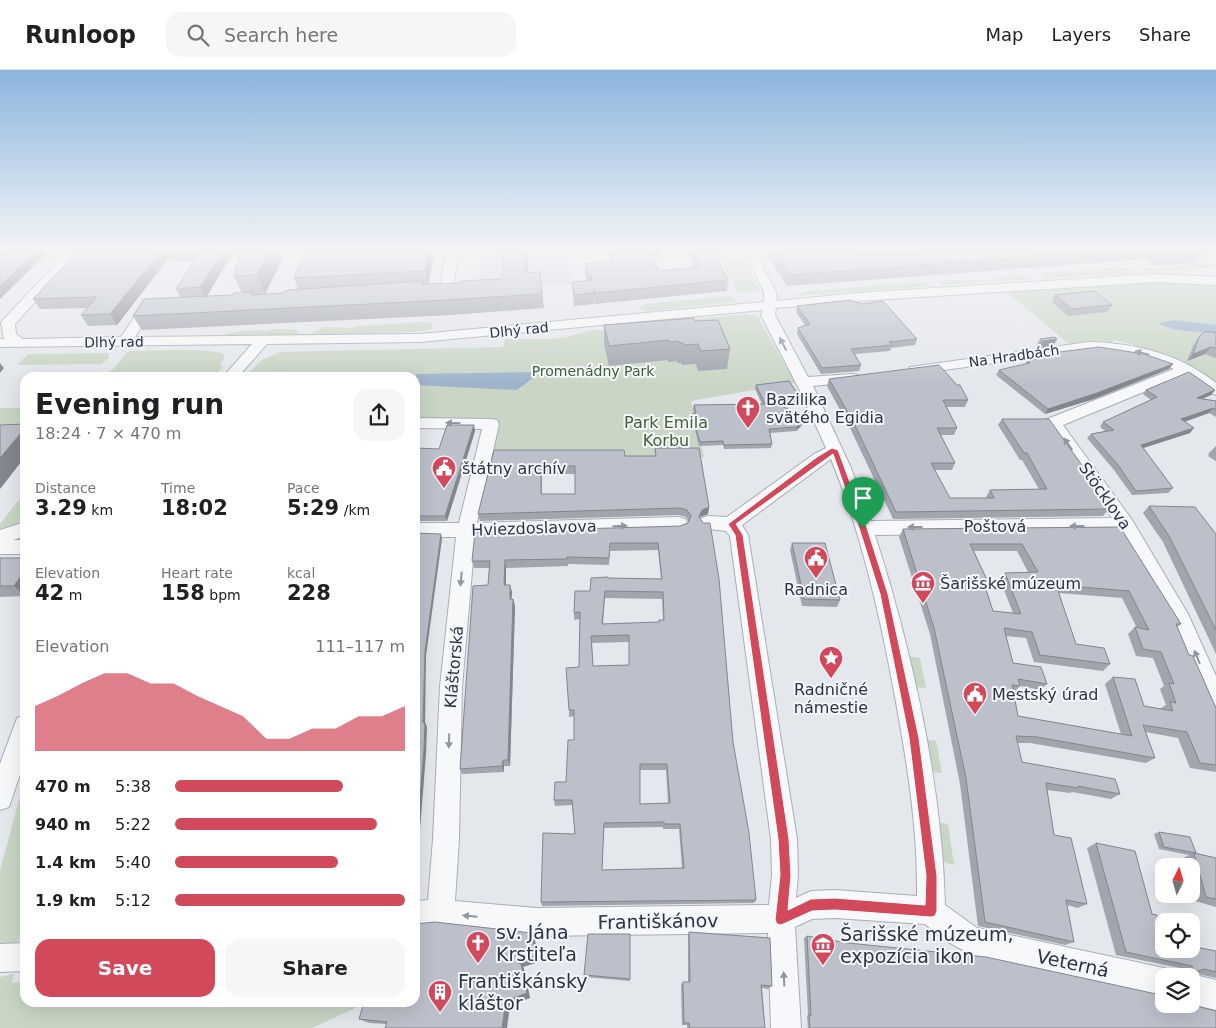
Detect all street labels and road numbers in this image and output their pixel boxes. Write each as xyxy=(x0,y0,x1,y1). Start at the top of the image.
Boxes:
street label: Dlhý rad xyxy=(489,319,549,341)
street label: Dlhý rad xyxy=(84,333,144,351)
street label: Na Hradbách xyxy=(968,342,1060,370)
street label: Stöcklova xyxy=(1075,459,1135,533)
street label: Hviezdoslavova xyxy=(471,516,597,540)
street label: Poštová xyxy=(964,517,1026,536)
street label: Kláštorská xyxy=(441,625,467,709)
street label: Františkánov xyxy=(597,909,719,933)
street label: Veterná xyxy=(1035,945,1111,981)

